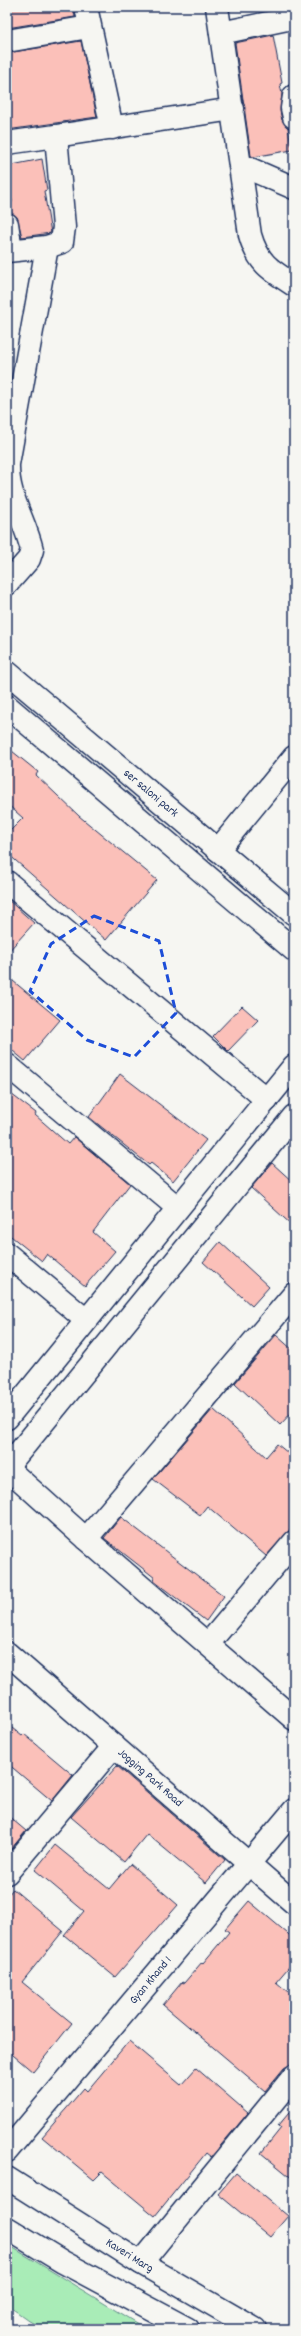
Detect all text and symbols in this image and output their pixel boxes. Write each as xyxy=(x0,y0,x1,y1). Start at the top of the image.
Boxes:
street label: ser saloni park xyxy=(119,765,182,821)
street label: Jogging Park Road xyxy=(114,1745,187,1811)
street label: Gyan Khand 1 xyxy=(125,1953,176,2008)
street label: Kaveri Marg xyxy=(102,2234,156,2277)

